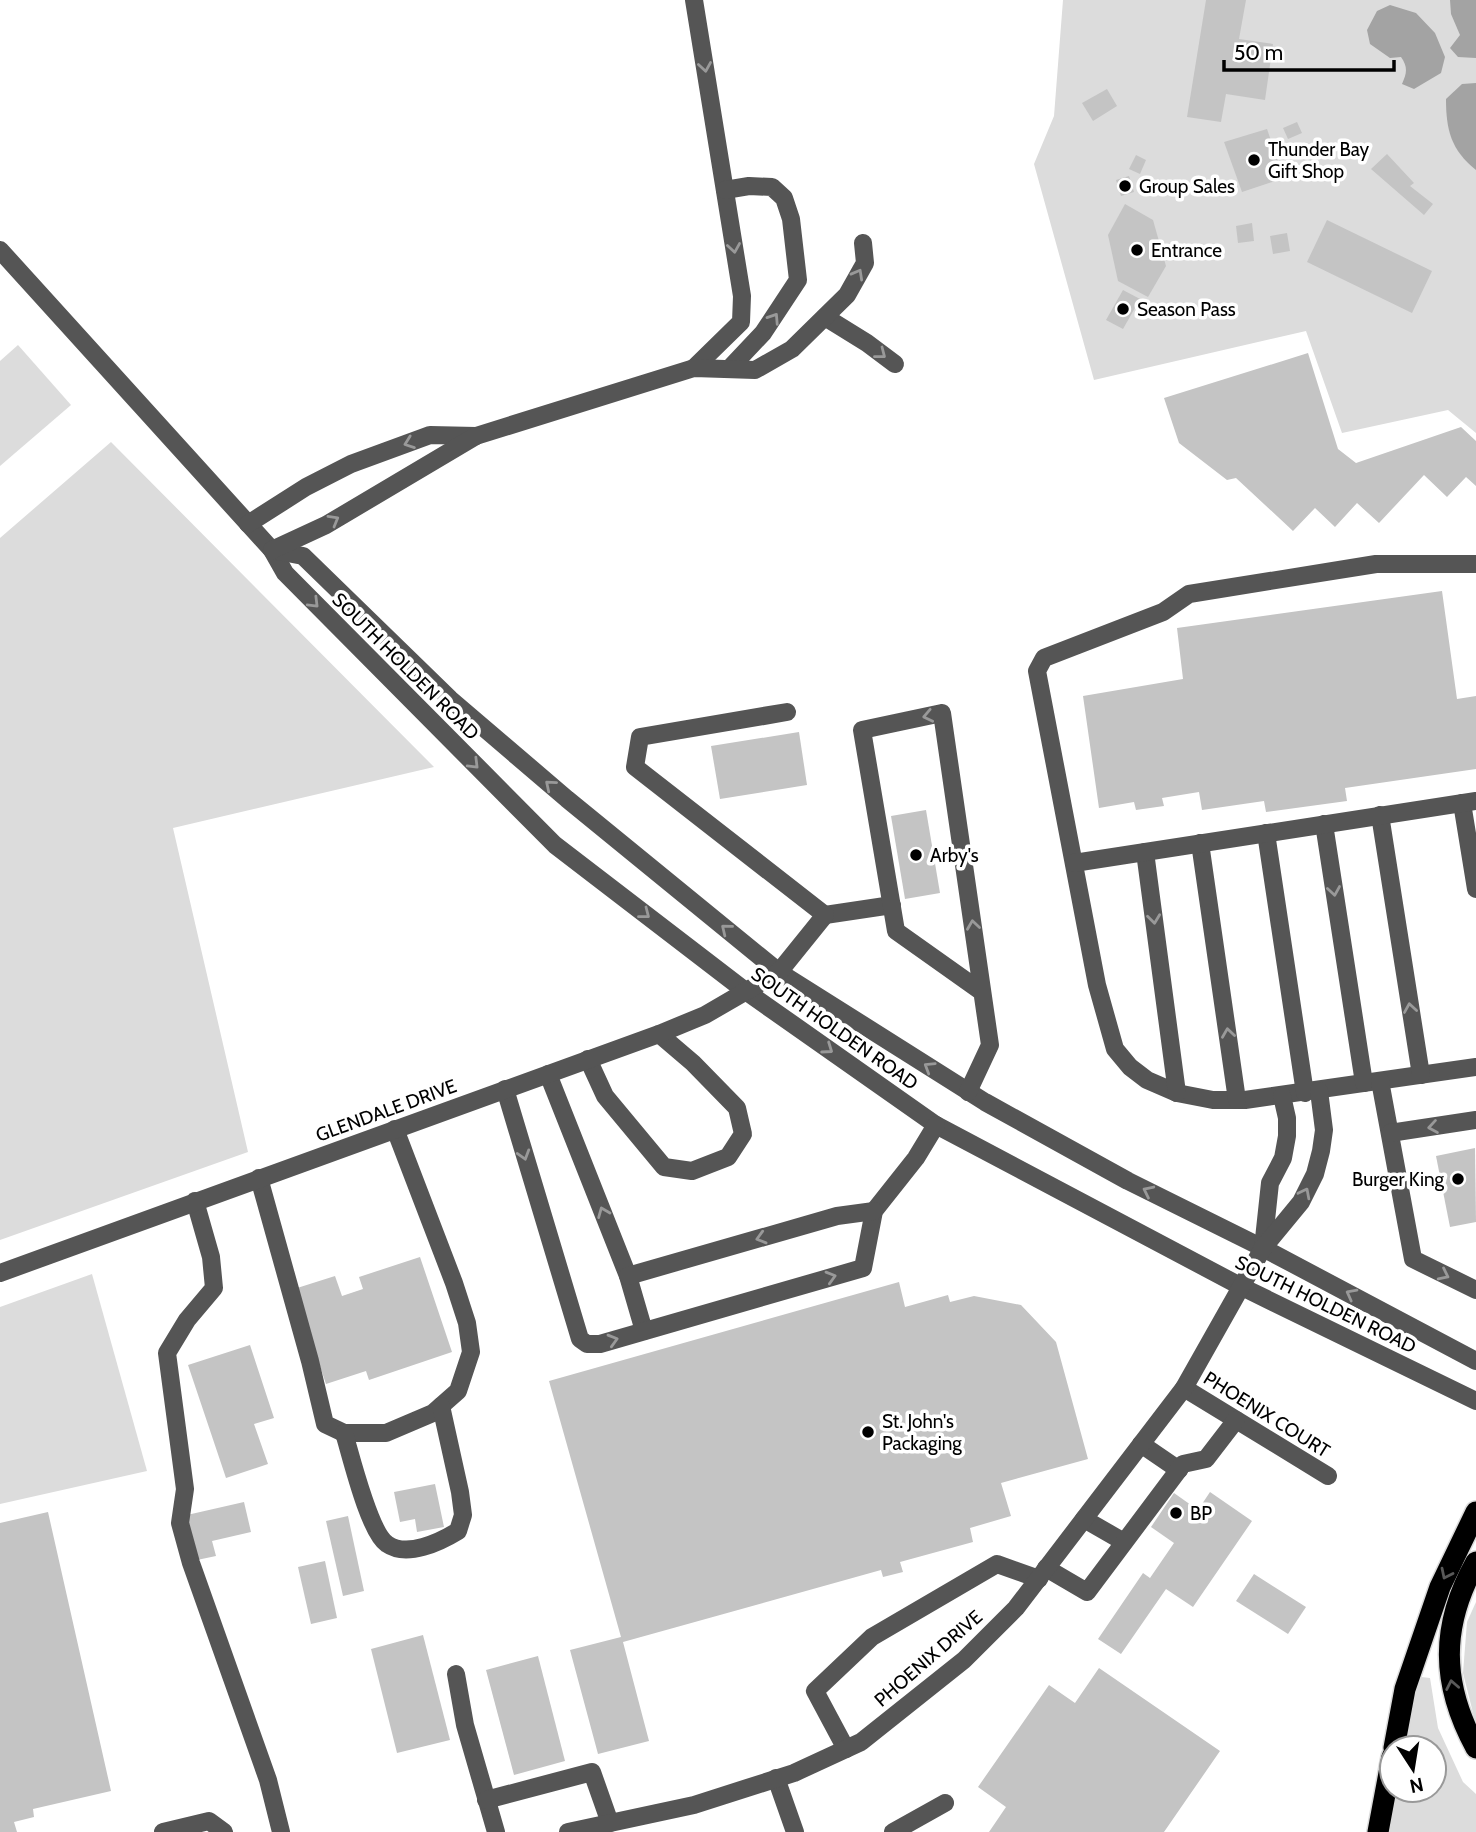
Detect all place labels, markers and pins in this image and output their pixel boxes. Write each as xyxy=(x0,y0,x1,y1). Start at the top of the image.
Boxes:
place label: Thunder Bay Gift Shop xyxy=(1268,138,1370,183)
marker: Thunder Bay Gift Shop xyxy=(1246,152,1262,168)
place label: Group Sales xyxy=(1139,175,1235,198)
marker: Group Sales xyxy=(1117,178,1133,194)
place label: Entrance xyxy=(1151,239,1222,262)
marker: Entrance xyxy=(1129,242,1145,258)
place label: Season Pass xyxy=(1137,298,1236,321)
marker: Season Pass xyxy=(1115,301,1131,317)
place label: Arby's xyxy=(930,844,979,867)
marker: Arby's xyxy=(908,847,924,863)
place label: Burger King xyxy=(1352,1168,1445,1191)
marker: Burger King xyxy=(1450,1171,1466,1187)
place label: St. John's Packaging xyxy=(882,1410,962,1455)
marker: St. John's Packaging xyxy=(860,1424,876,1440)
place label: BP xyxy=(1190,1502,1212,1525)
marker: BP xyxy=(1168,1505,1184,1521)

